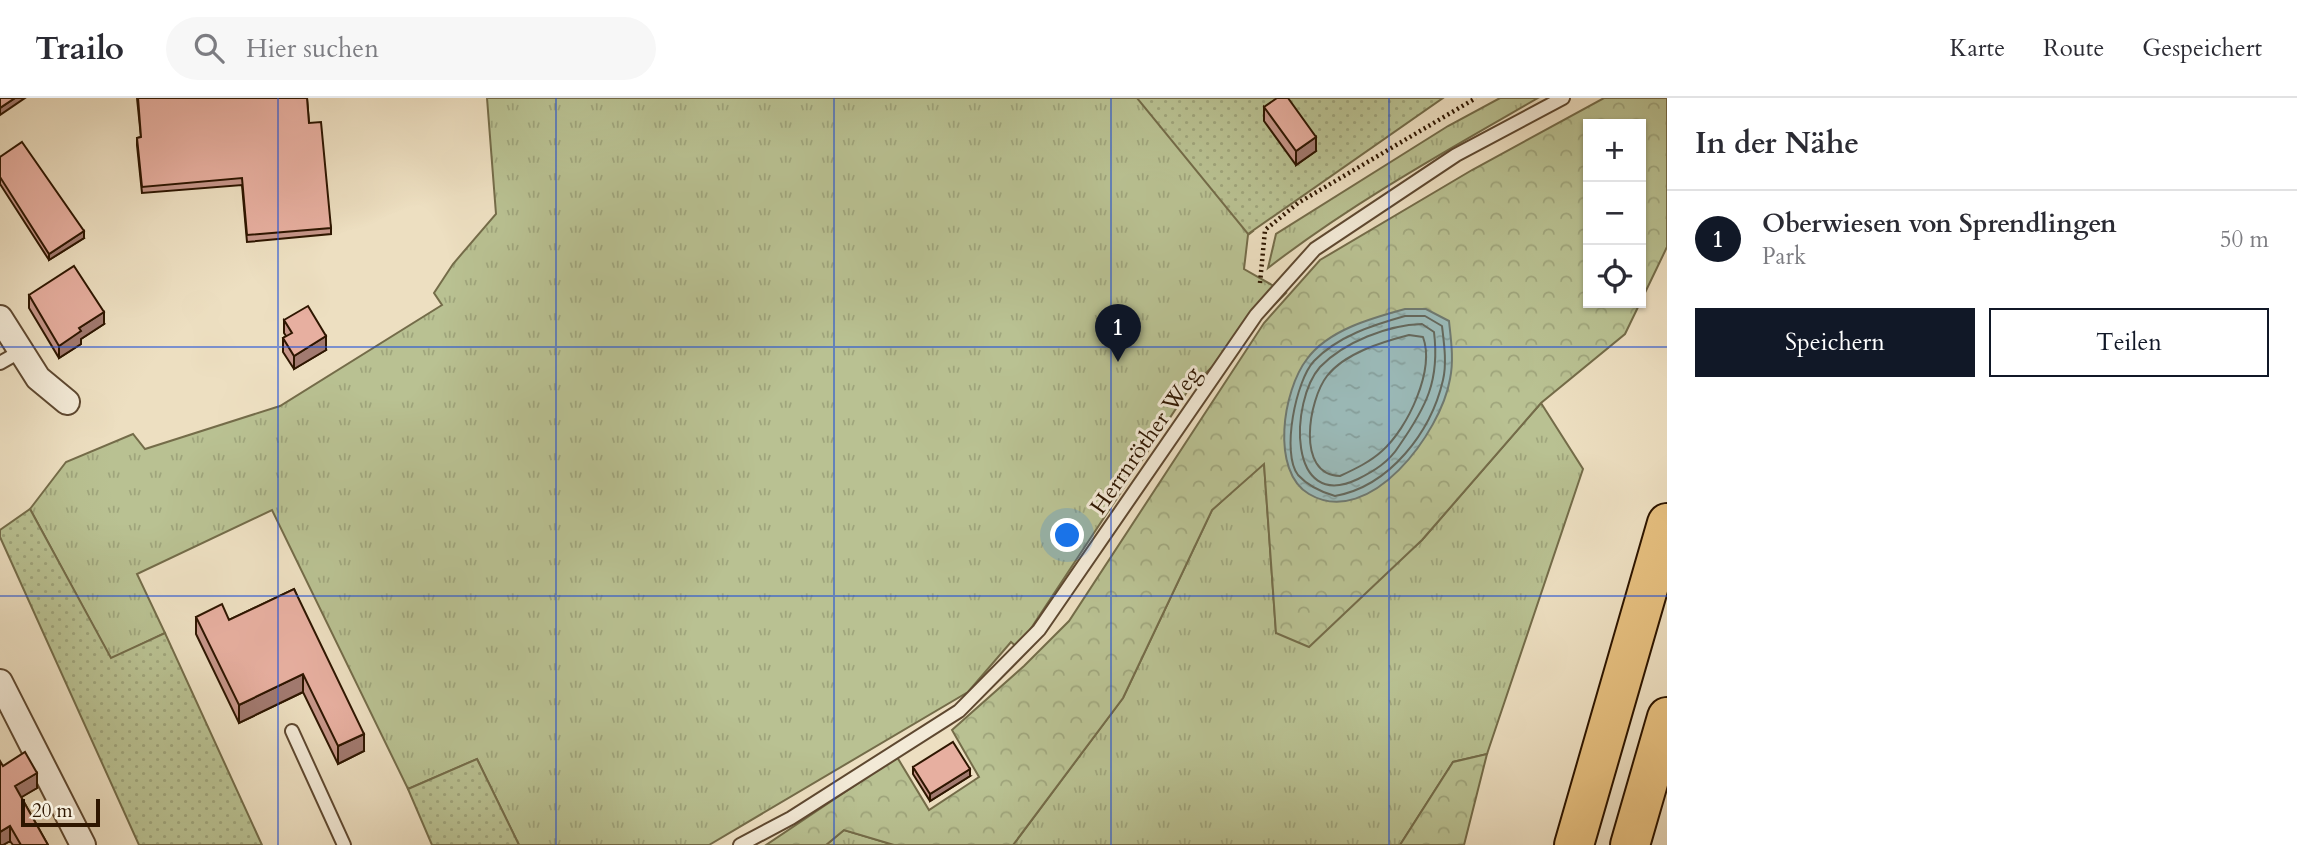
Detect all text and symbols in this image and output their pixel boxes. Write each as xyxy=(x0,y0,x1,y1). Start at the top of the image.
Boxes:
search box xyxy=(166,17,656,80)
text: Trailo xyxy=(35,26,124,71)
icon: search xyxy=(190,29,228,67)
text: Hier suchen xyxy=(246,31,379,66)
text: Karte xyxy=(1950,32,2005,65)
text: Route xyxy=(2043,32,2104,65)
text: Gespeichert xyxy=(2142,32,2262,65)
map controls xyxy=(1583,119,1646,308)
button: + xyxy=(1583,119,1646,182)
text: In der Nähe xyxy=(1695,123,1859,164)
button: − xyxy=(1583,182,1646,245)
text: Oberwiesen von Sprendlingen xyxy=(1762,206,2117,241)
text: 1 xyxy=(1712,224,1724,255)
text: 50 m xyxy=(2220,224,2269,255)
text: Park xyxy=(1762,241,1806,272)
button: locate xyxy=(1583,245,1646,308)
pin: 1 xyxy=(1095,304,1141,362)
button: Speichern xyxy=(1695,308,1975,377)
button: Teilen xyxy=(1989,308,2269,377)
street label: Herrnröther Weg xyxy=(1083,360,1208,520)
your location xyxy=(1050,518,1084,552)
scale bar xyxy=(21,796,100,828)
text: 20 m xyxy=(32,798,73,824)

